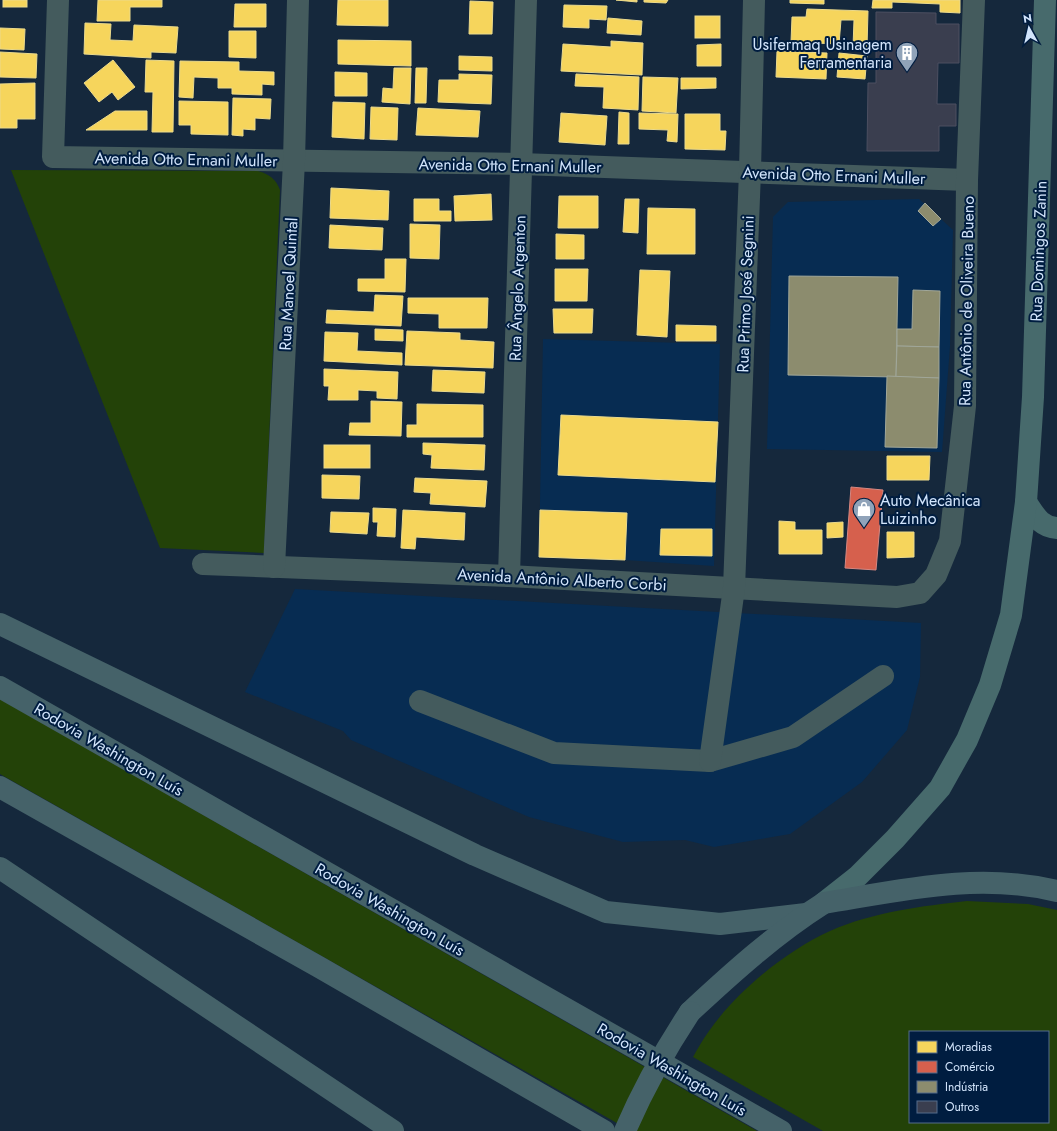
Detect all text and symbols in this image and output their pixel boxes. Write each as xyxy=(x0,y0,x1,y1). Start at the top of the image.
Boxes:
north arrow xyxy=(1009,8,1049,48)
text: N xyxy=(1022,10,1033,27)
place label: Usifermaq Usinagem Ferramentaria xyxy=(752,33,892,74)
building icon: Usifermaq Usinagem Ferramentaria xyxy=(894,40,920,73)
street label: Avenida Otto Ernani Muller xyxy=(94,146,278,173)
street label: Avenida Otto Ernani Muller xyxy=(418,152,602,179)
street label: Avenida Otto Ernani Muller xyxy=(742,161,926,190)
street label: Rua Domingos Zanin xyxy=(1025,180,1052,322)
street label: Rua Antônio de Oliveira Bueno xyxy=(953,196,980,406)
street label: Rua Ângelo Argenton xyxy=(503,215,532,361)
street label: Rua Primo José Segnini xyxy=(731,215,760,373)
street label: Rua Manoel Quintal xyxy=(274,217,303,351)
place label: Auto Mecânica Luizinho xyxy=(880,489,981,530)
shop icon: Auto Mecânica Luizinho xyxy=(851,496,877,529)
street label: Avenida Antônio Alberto Corbi xyxy=(457,563,667,596)
street label: Rodovia Washington Luís xyxy=(30,697,188,802)
street label: Rodovia Washington Luís xyxy=(311,857,469,962)
street label: Rodovia Washington Luís xyxy=(593,1017,751,1122)
legend xyxy=(909,1031,1049,1123)
text: Moradias xyxy=(945,1038,992,1056)
text: Comércio xyxy=(945,1058,995,1076)
text: Indústria xyxy=(945,1078,988,1096)
text: Outros xyxy=(945,1098,979,1116)

